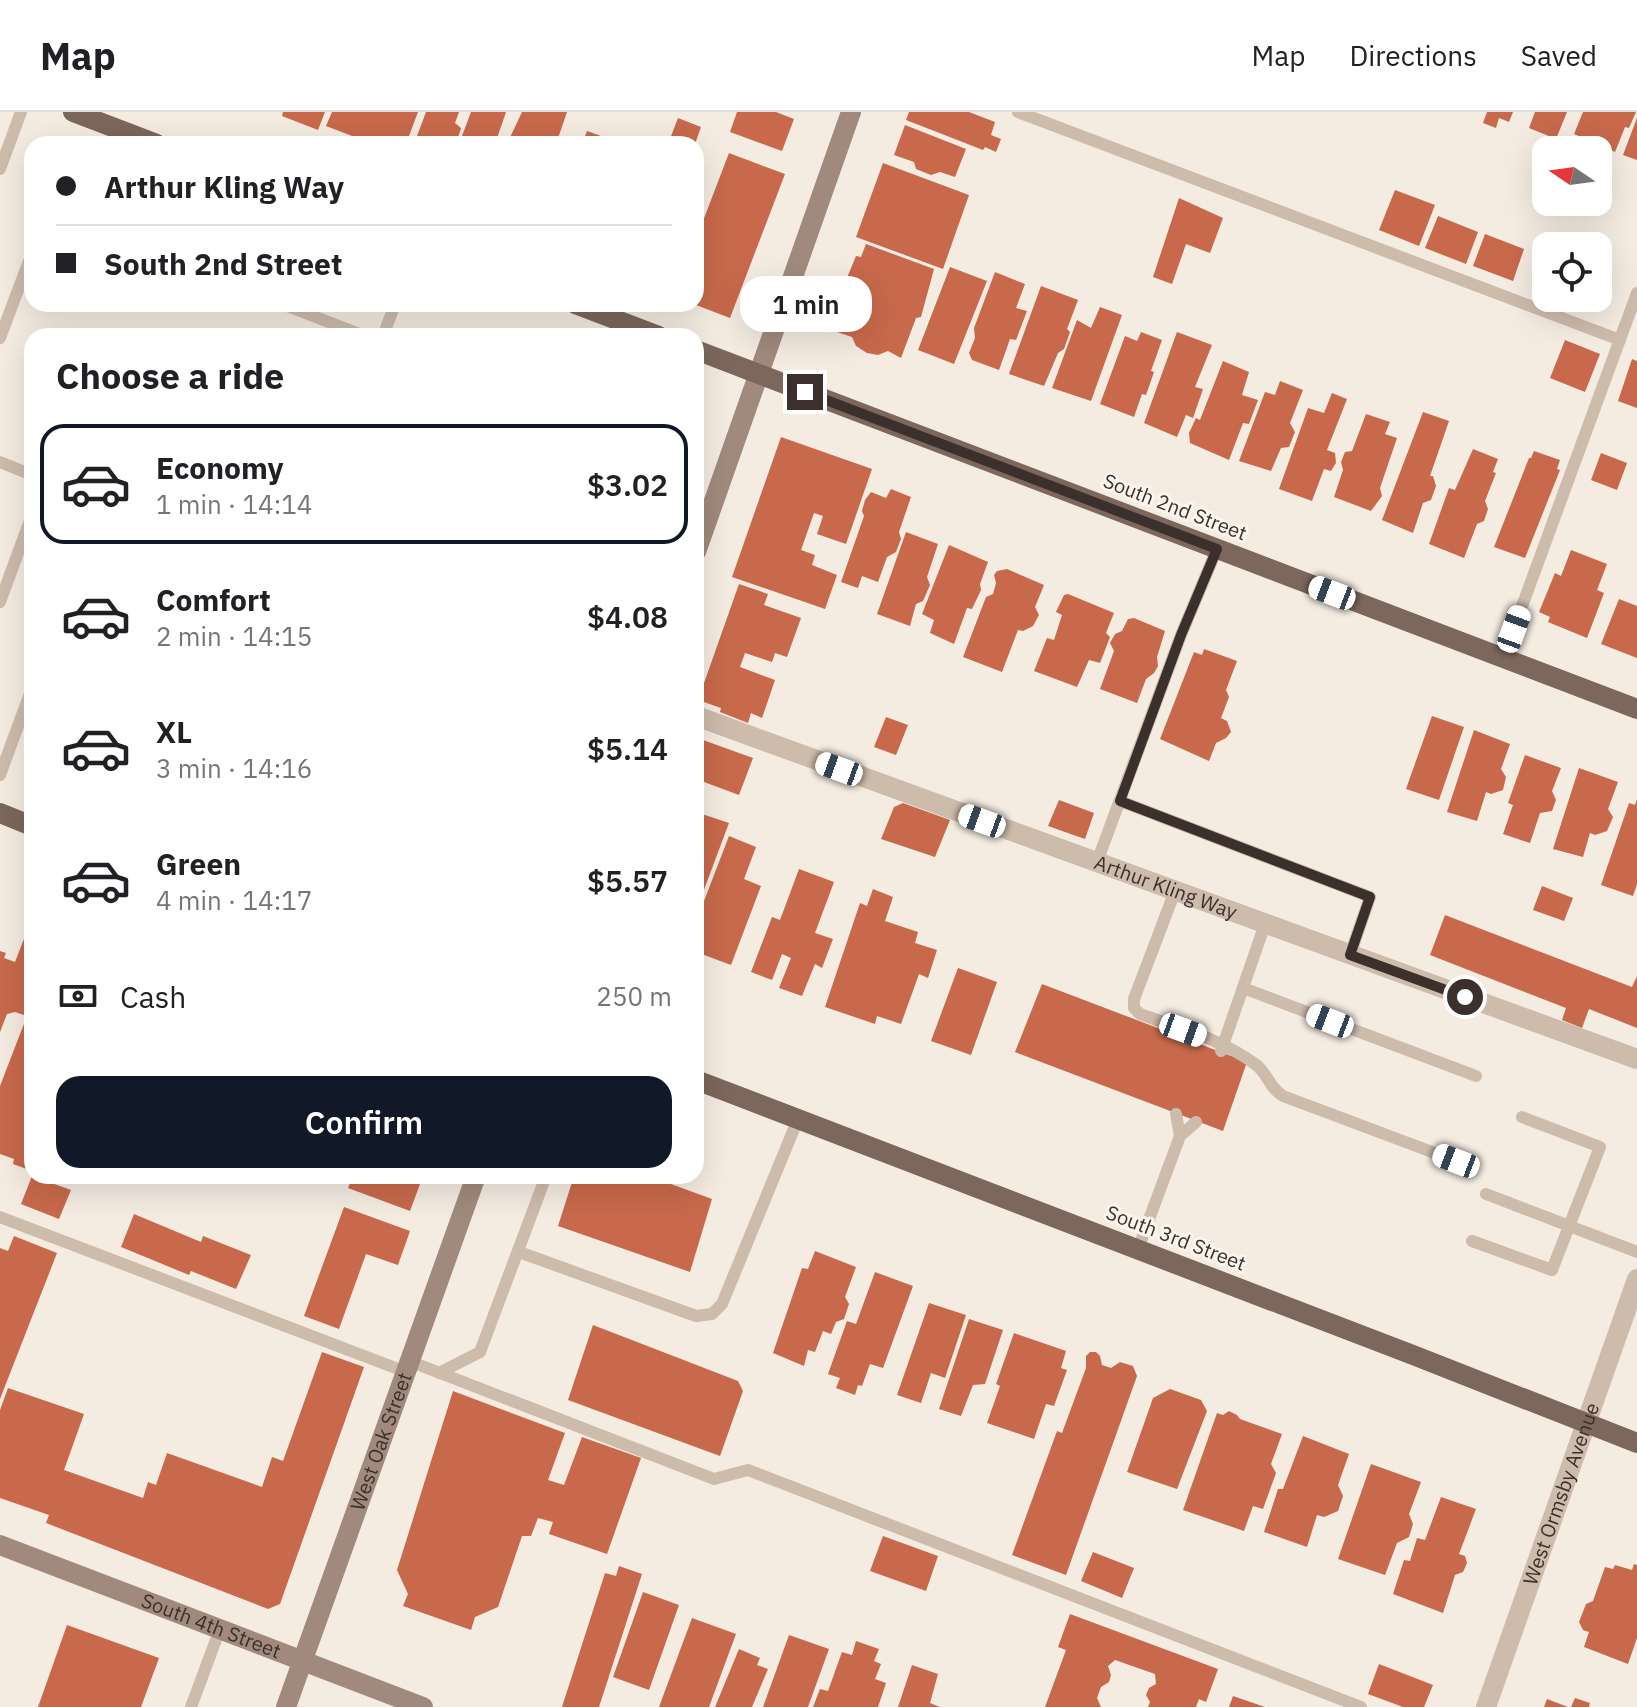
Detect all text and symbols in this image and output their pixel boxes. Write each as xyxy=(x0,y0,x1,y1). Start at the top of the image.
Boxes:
text: Map xyxy=(40,31,116,80)
text: Map xyxy=(1251,37,1305,74)
text: Directions xyxy=(1349,37,1477,74)
text: Saved xyxy=(1521,37,1597,74)
north arrow xyxy=(1532,136,1612,216)
map controls xyxy=(1532,136,1612,312)
text: Arthur Kling Way xyxy=(104,167,344,206)
button: locate xyxy=(1532,232,1612,312)
text: South 2nd Street xyxy=(104,244,342,283)
callout: 1 min xyxy=(739,276,871,332)
text: 1 min xyxy=(772,287,840,321)
text: Choose a ride xyxy=(56,352,284,399)
route end xyxy=(787,374,823,410)
icon: car xyxy=(60,448,132,520)
text: Economy xyxy=(156,448,284,487)
text: $3.02 xyxy=(587,465,668,504)
street label: South 2nd Street xyxy=(1099,467,1251,546)
text: 1 min · 14:14 xyxy=(156,487,312,521)
car xyxy=(1305,573,1359,613)
icon: car xyxy=(60,580,132,652)
text: Comfort xyxy=(156,580,271,619)
text: $4.08 xyxy=(587,597,668,636)
car xyxy=(1495,602,1533,656)
text: 2 min · 14:15 xyxy=(156,619,312,653)
icon: car xyxy=(60,712,132,784)
text: XL xyxy=(156,712,192,751)
text: $5.14 xyxy=(587,729,668,768)
car xyxy=(812,750,866,788)
text: 3 min · 14:16 xyxy=(156,751,312,785)
car xyxy=(955,802,1009,840)
icon: car xyxy=(60,844,132,916)
text: Green xyxy=(156,844,241,883)
street label: Arthur Kling Way xyxy=(1091,848,1241,925)
text: $5.57 xyxy=(587,861,668,900)
text: 4 min · 14:17 xyxy=(156,883,312,917)
icon: cash xyxy=(56,974,100,1018)
text: Cash xyxy=(120,977,186,1016)
text: 250 m xyxy=(596,979,672,1013)
route start xyxy=(1447,979,1483,1015)
car xyxy=(1303,1001,1357,1041)
car xyxy=(1156,1011,1210,1049)
button: Confirm xyxy=(56,1076,672,1168)
car xyxy=(1429,1141,1483,1181)
street label: South 3rd Street xyxy=(1102,1198,1250,1277)
street label: West Oak Street xyxy=(343,1369,418,1514)
street label: West Ormsby Avenue xyxy=(1516,1399,1605,1589)
street label: South 4th Street xyxy=(138,1586,285,1664)

